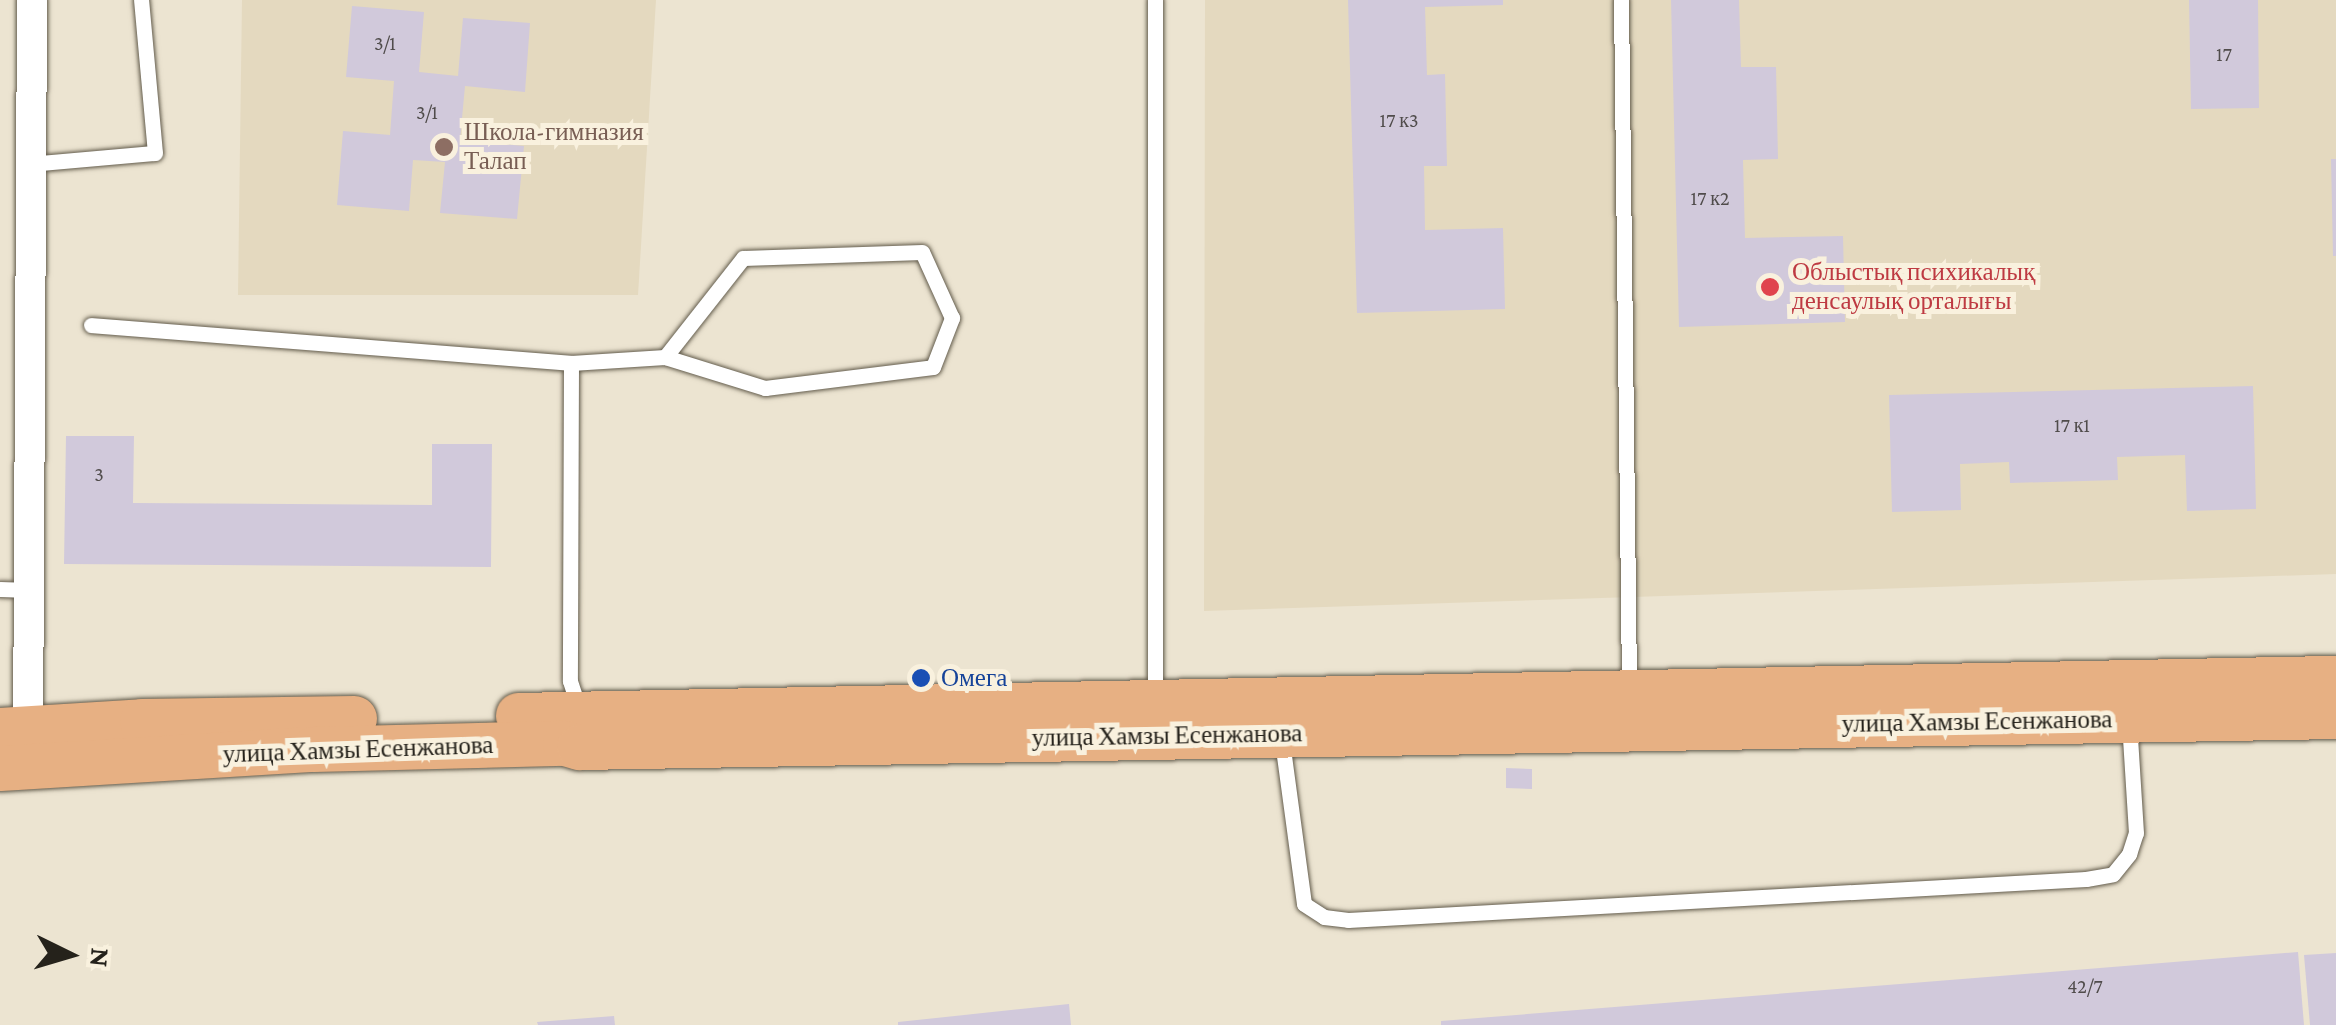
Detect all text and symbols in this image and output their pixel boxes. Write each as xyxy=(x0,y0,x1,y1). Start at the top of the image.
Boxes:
house number: 3/1 xyxy=(374,31,396,55)
house number: 17 xyxy=(2216,42,2232,66)
house number: 3/1 xyxy=(416,100,438,124)
house number: 17 к3 xyxy=(1380,108,1418,132)
place label: Школа-гимназия Талап xyxy=(464,118,644,177)
marker: Школа-гимназия Талап xyxy=(433,136,455,158)
house number: 17 к2 xyxy=(1691,186,1729,210)
place label: Облыстық психикалық денсаулық орталығы xyxy=(1792,258,2035,317)
marker: Облыстық психикалық денсаулық орталығы xyxy=(1757,274,1783,300)
house number: 17 к1 xyxy=(2054,413,2090,437)
house number: 3 xyxy=(94,462,104,486)
place label: Омега xyxy=(941,663,1007,693)
marker: Омега xyxy=(910,667,932,689)
street label: улица Хамзы Есенжанова xyxy=(1841,705,2113,739)
street label: улица Хамзы Есенжанова xyxy=(1031,719,1303,753)
street label: улица Хамзы Есенжанова xyxy=(222,730,494,770)
north arrow xyxy=(20,905,120,1005)
text: N xyxy=(84,947,117,969)
house number: 42/7 xyxy=(2067,974,2103,998)

